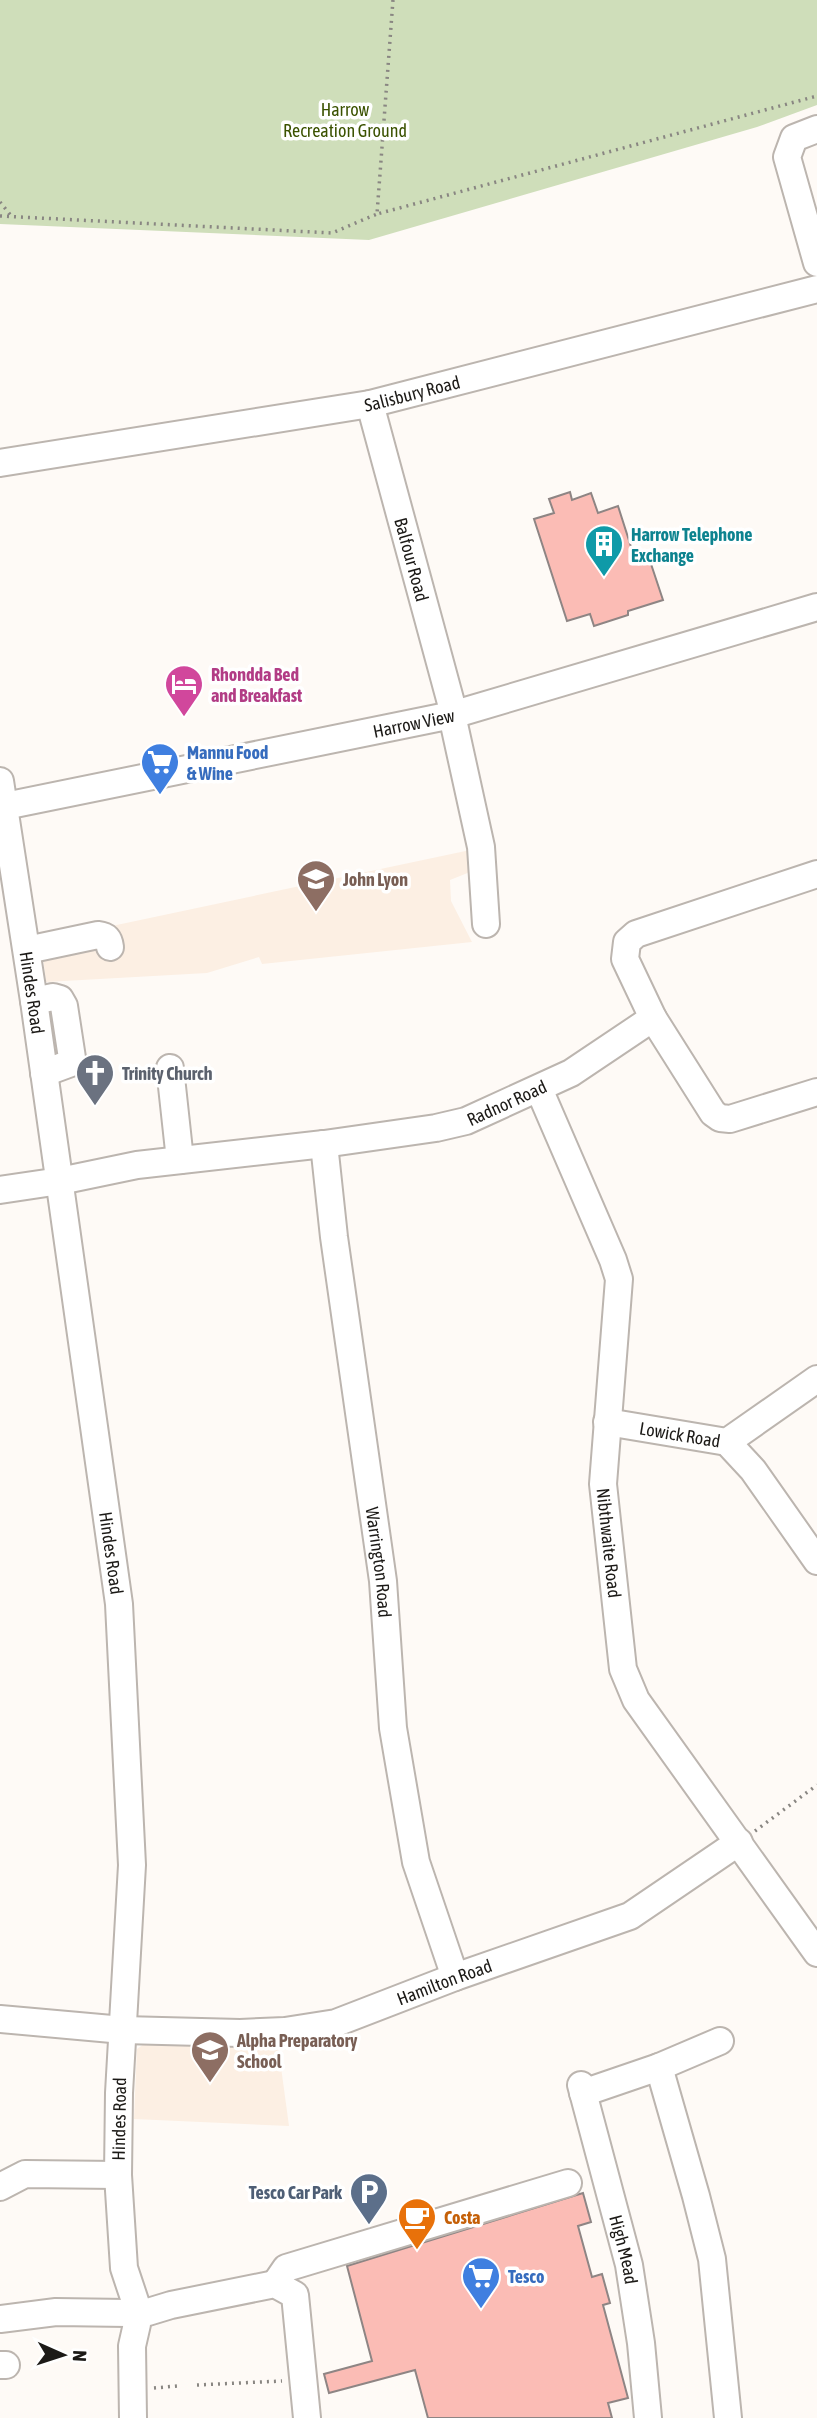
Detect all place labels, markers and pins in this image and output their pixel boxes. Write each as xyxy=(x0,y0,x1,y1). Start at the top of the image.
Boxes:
building icon: Harrow Telephone Exchange xyxy=(583,523,625,578)
place label: Harrow Telephone Exchange xyxy=(631,524,752,566)
hotel icon: Rhondda Bed and Breakfast xyxy=(163,663,205,718)
place label: Rhondda Bed and Breakfast xyxy=(211,664,303,706)
supermarket icon: Mannu Food & Wine xyxy=(139,741,181,796)
place label: Mannu Food & Wine xyxy=(187,742,268,784)
school or university icon: John Lyon xyxy=(295,858,337,913)
place label: John Lyon xyxy=(342,869,408,890)
church icon: Trinity Church xyxy=(74,1052,116,1107)
place label: Trinity Church xyxy=(122,1063,213,1084)
school or university icon: Alpha Preparatory School xyxy=(189,2029,231,2084)
place label: Alpha Preparatory School xyxy=(236,2030,358,2072)
parking icon: Tesco Car Park xyxy=(348,2171,390,2226)
place label: Tesco Car Park xyxy=(249,2182,343,2203)
cafe icon: Costa xyxy=(396,2196,438,2251)
place label: Costa xyxy=(444,2207,480,2228)
supermarket icon: Tesco xyxy=(460,2255,502,2310)
place label: Tesco xyxy=(508,2266,544,2287)

